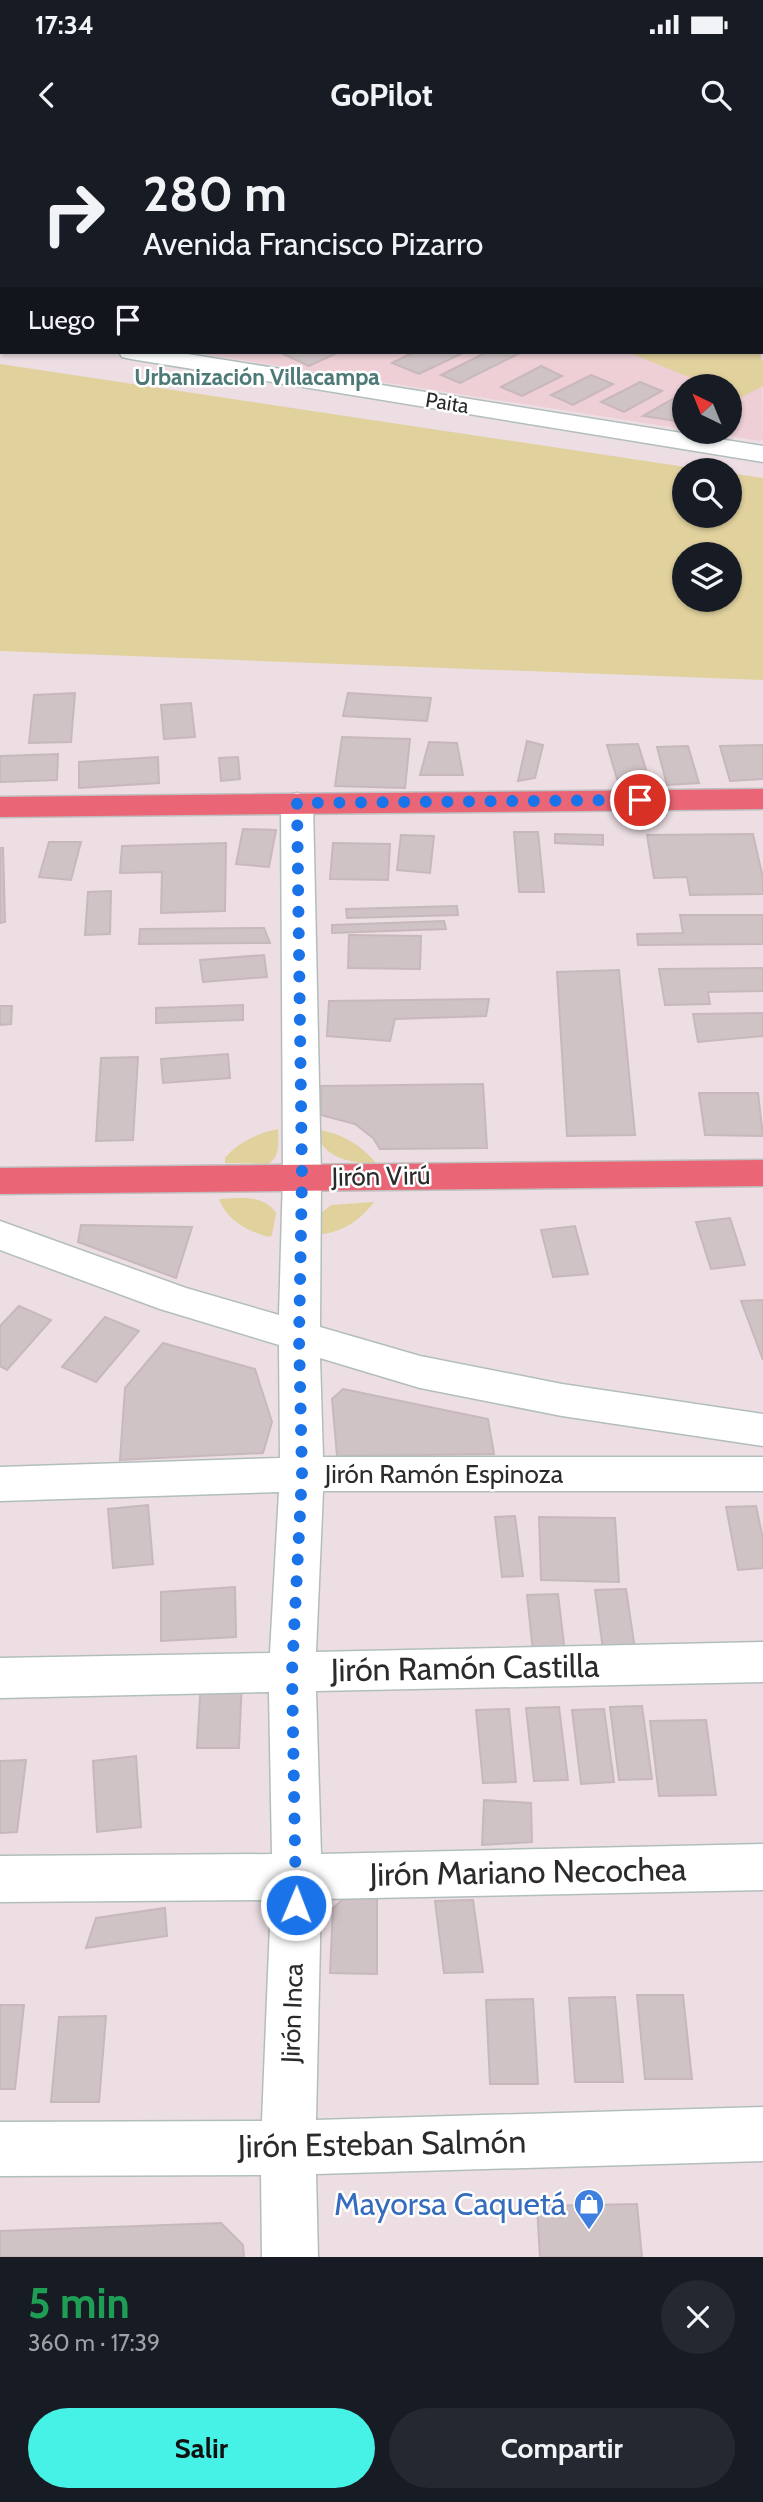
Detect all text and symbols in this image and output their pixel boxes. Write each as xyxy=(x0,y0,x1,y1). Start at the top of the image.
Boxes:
text: 17:34 xyxy=(35,9,94,41)
text: GoPilot xyxy=(330,75,433,114)
icon: back xyxy=(28,76,66,114)
icon: search xyxy=(697,76,735,114)
text: 280 m xyxy=(143,164,287,223)
icon: right xyxy=(28,168,119,259)
text: Avenida Francisco Pizarro xyxy=(143,224,483,263)
icon: arrive xyxy=(109,301,147,339)
text: Luego xyxy=(28,304,95,336)
district label: Urbanización Villacampa xyxy=(134,363,380,391)
north arrow xyxy=(672,374,742,444)
map controls xyxy=(672,374,742,612)
street label: Paita xyxy=(424,387,470,418)
button: search xyxy=(672,458,742,528)
button: layers xyxy=(672,542,742,612)
pin xyxy=(610,770,670,830)
icon: arrive xyxy=(621,781,659,819)
street label: Jirón Virú xyxy=(330,1159,431,1193)
street label: Jirón Ramón Espinoza xyxy=(324,1458,564,1490)
street label: Jirón Ramón Castilla xyxy=(329,1646,600,1689)
street label: Jirón Mariano Necochea xyxy=(368,1849,688,1894)
position arrow xyxy=(259,1868,333,1942)
street label: Jirón Inca xyxy=(274,1962,310,2064)
street label: Jirón Esteban Salmón xyxy=(237,2121,526,2166)
place label: Mayorsa Caquetá xyxy=(334,2184,567,2223)
shop icon: Mayorsa Caquetá xyxy=(572,2187,606,2231)
text: 5 min xyxy=(28,2277,130,2329)
button: close xyxy=(661,2280,735,2354)
text: 360 m · 17:39 xyxy=(28,2329,160,2357)
button: Salir xyxy=(28,2408,375,2488)
button: Compartir xyxy=(389,2408,735,2488)

